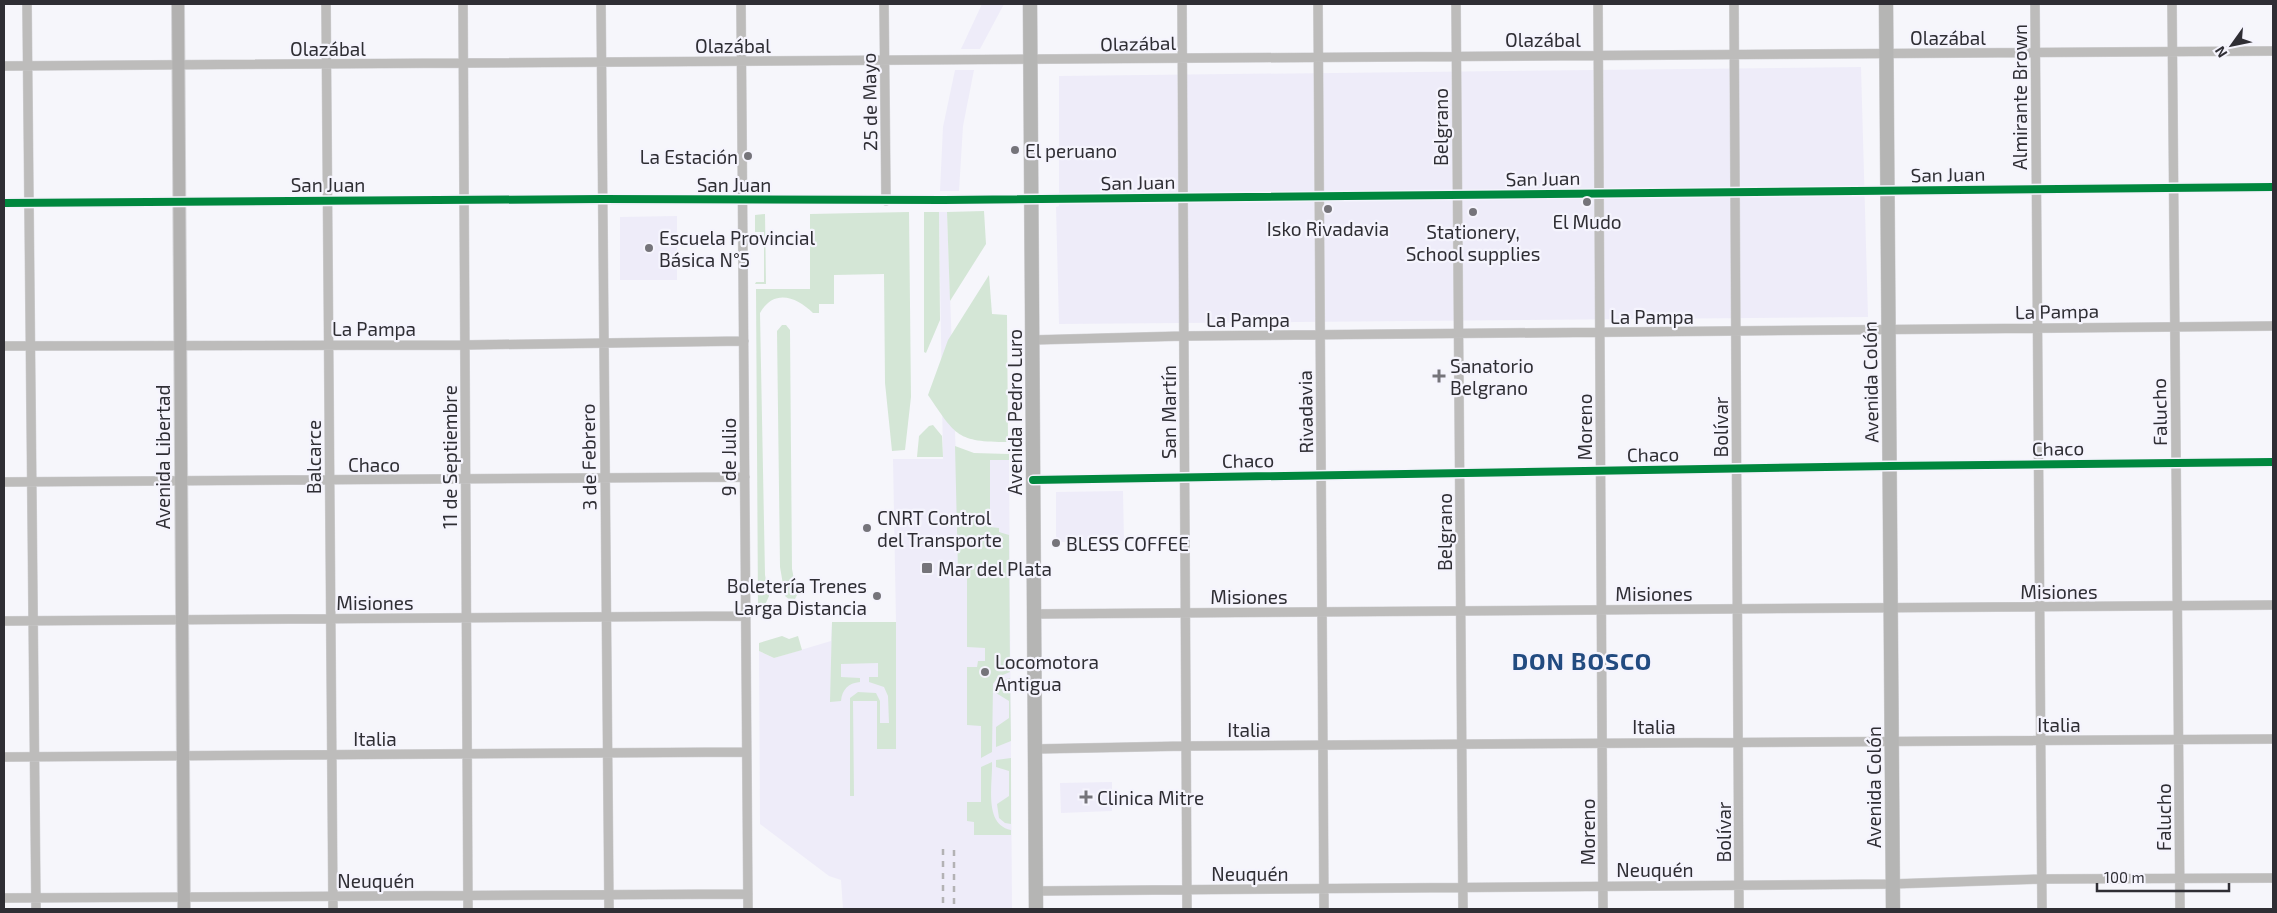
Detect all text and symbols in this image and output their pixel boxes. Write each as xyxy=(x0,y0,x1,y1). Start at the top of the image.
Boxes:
north arrow xyxy=(2207,20,2257,70)
street label: Almirante Brown xyxy=(2008,24,2031,170)
street label: Olazábal xyxy=(1910,26,1986,49)
street label: Olazábal xyxy=(1505,28,1581,51)
street label: Olazábal xyxy=(1100,31,1176,55)
street label: Olazábal xyxy=(695,34,771,57)
street label: Olazábal xyxy=(290,37,366,60)
text: N xyxy=(2211,43,2231,61)
street label: 25 de Mayo xyxy=(857,53,881,151)
street label: Belgrano xyxy=(1429,88,1452,166)
place label: El peruano xyxy=(1025,139,1117,162)
marker: El peruano xyxy=(1009,144,1021,156)
place label: La Estación xyxy=(640,145,738,168)
marker: La Estación xyxy=(742,150,754,162)
street label: San Juan xyxy=(1910,162,1986,186)
street label: San Juan xyxy=(1505,166,1581,190)
street label: San Juan xyxy=(1100,170,1176,194)
street label: San Juan xyxy=(291,173,365,196)
street label: San Juan xyxy=(697,173,771,196)
marker: El Mudo xyxy=(1581,196,1593,208)
marker: Isko Rivadavia xyxy=(1322,203,1334,215)
marker: Stationery, School supplies xyxy=(1467,206,1479,218)
place label: El Mudo xyxy=(1552,210,1622,233)
place label: Isko Rivadavia xyxy=(1267,217,1389,240)
place label: Stationery, School supplies xyxy=(1406,220,1540,265)
place label: Escuela Provincial Básica N°5 xyxy=(659,226,815,271)
marker: Escuela Provincial Básica N°5 xyxy=(643,242,655,254)
street label: La Pampa xyxy=(2015,299,2099,323)
street label: La Pampa xyxy=(1610,305,1694,328)
street label: La Pampa xyxy=(1206,308,1290,331)
street label: La Pampa xyxy=(332,317,416,340)
street label: Avenida Colón xyxy=(1857,321,1883,443)
street label: Avenida Pedro Luro xyxy=(1003,329,1026,495)
place label: Sanatorio Belgrano xyxy=(1450,354,1534,399)
street label: San Martín xyxy=(1157,365,1180,459)
marker: Sanatorio Belgrano xyxy=(1432,369,1446,383)
street label: Rivadavia xyxy=(1293,370,1317,454)
street label: Falucho xyxy=(2147,378,2171,446)
street label: Avenida Libertad xyxy=(151,385,174,529)
street label: 11 de Septiembre xyxy=(438,385,461,529)
street label: Moreno xyxy=(1573,394,1596,460)
street label: Bolívar xyxy=(1709,396,1732,457)
street label: 3 de Febrero xyxy=(576,403,600,511)
street label: 9 de Julio xyxy=(717,418,740,496)
street label: Balcarce xyxy=(302,420,325,494)
street label: Chaco xyxy=(2032,436,2084,460)
street label: Chaco xyxy=(1627,442,1679,466)
street label: Chaco xyxy=(1222,448,1274,472)
street label: Chaco xyxy=(348,453,400,476)
street label: Belgrano xyxy=(1433,493,1456,571)
place label: CNRT Control del Transporte xyxy=(877,506,1002,551)
marker: CNRT Control del Transporte xyxy=(861,522,873,534)
place label: BLESS COFFEE xyxy=(1066,532,1189,555)
marker: BLESS COFFEE xyxy=(1050,537,1062,549)
place label: Mar del Plata xyxy=(938,557,1052,580)
marker: Mar del Plata xyxy=(920,561,934,575)
place label: Boletería Trenes Larga Distancia xyxy=(727,574,867,619)
street label: Misiones xyxy=(2020,580,2098,603)
street label: Misiones xyxy=(1615,582,1693,605)
street label: Misiones xyxy=(1210,585,1288,608)
marker: Boletería Trenes Larga Distancia xyxy=(871,590,883,602)
street label: Misiones xyxy=(336,591,414,614)
district label: DON BOSCO xyxy=(1512,646,1652,675)
place label: Locomotora Antigua xyxy=(995,650,1099,695)
marker: Locomotora Antigua xyxy=(979,666,991,678)
street label: Italia xyxy=(2037,713,2081,736)
street label: Italia xyxy=(1632,715,1676,738)
street label: Italia xyxy=(1227,718,1271,741)
street label: Avenida Colón xyxy=(1862,726,1885,848)
street label: Italia xyxy=(353,727,397,750)
street label: Falucho xyxy=(2152,783,2175,851)
place label: Clinica Mitre xyxy=(1097,786,1204,809)
marker: Clinica Mitre xyxy=(1079,790,1093,804)
street label: Moreno xyxy=(1576,799,1599,865)
street label: Bolívar xyxy=(1712,801,1735,862)
street label: Neuquén xyxy=(1616,858,1694,881)
scale bar xyxy=(2097,860,2230,892)
street label: Neuquén xyxy=(1211,862,1289,885)
text: 100 m xyxy=(2104,868,2145,886)
street label: Neuquén xyxy=(337,869,415,892)

